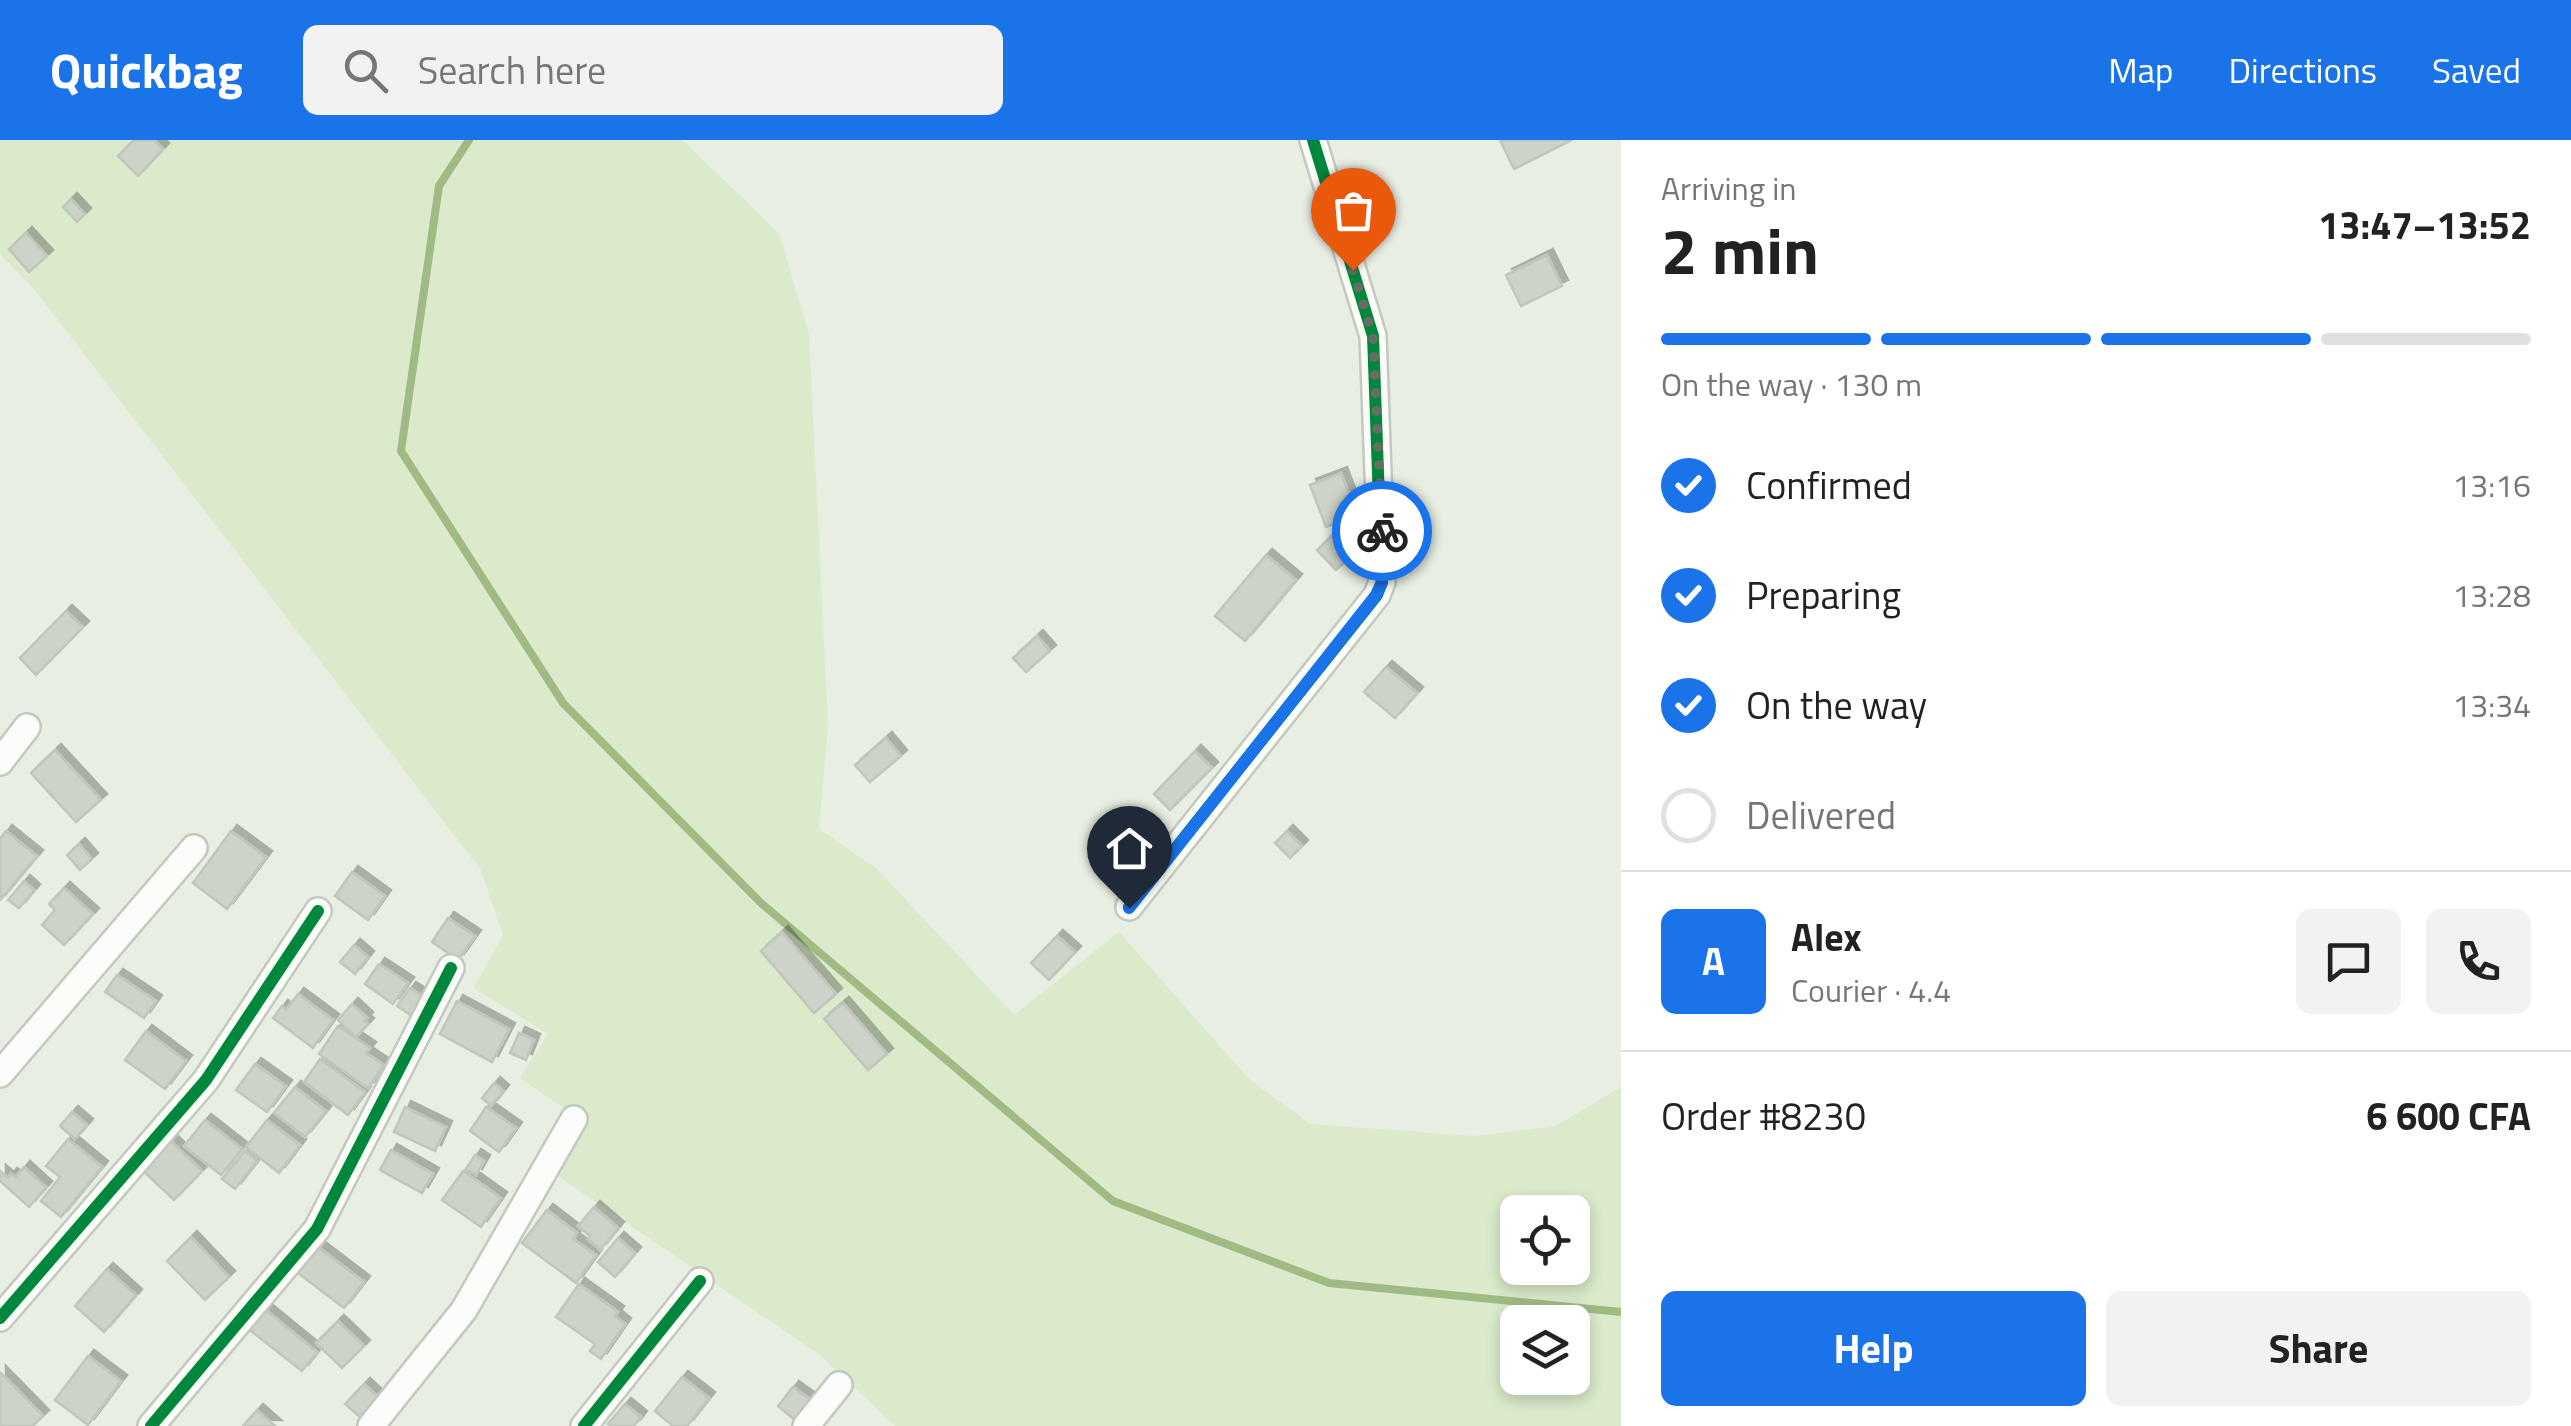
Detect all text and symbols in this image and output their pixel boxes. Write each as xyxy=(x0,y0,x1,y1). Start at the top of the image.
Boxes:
search box xyxy=(303,25,1003,115)
text: Quickbag xyxy=(50,34,243,107)
text: Search here xyxy=(418,41,606,99)
icon: search xyxy=(338,43,393,98)
text: Map xyxy=(2108,43,2174,97)
text: Directions xyxy=(2229,43,2377,97)
text: Saved xyxy=(2432,43,2521,97)
text: Arriving in xyxy=(1661,164,1797,212)
pin xyxy=(1311,168,1396,271)
icon: bag xyxy=(1326,183,1381,238)
text: 13:47–13:52 xyxy=(2318,196,2531,254)
text: 2 min xyxy=(1661,200,1819,299)
text: On the way · 130 m xyxy=(1661,360,1922,408)
text: Confirmed xyxy=(1746,456,1912,514)
icon: check xyxy=(1661,458,1716,513)
text: 13:16 xyxy=(2452,461,2531,509)
courier xyxy=(1332,481,1432,581)
icon: bike xyxy=(1355,504,1410,559)
text: Preparing xyxy=(1746,566,1901,624)
icon: check xyxy=(1661,568,1716,623)
text: 13:28 xyxy=(2452,571,2531,619)
text: On the way xyxy=(1746,676,1927,734)
icon: check xyxy=(1661,678,1716,733)
text: 13:34 xyxy=(2452,681,2531,729)
text: Delivered xyxy=(1746,786,1896,844)
pin xyxy=(1087,806,1172,909)
icon: home xyxy=(1102,821,1157,876)
text: Alex xyxy=(1791,908,1862,966)
button: chat xyxy=(2296,909,2401,1014)
button: phone xyxy=(2426,909,2531,1014)
text: A xyxy=(1702,932,1725,990)
text: Courier · 4.4 xyxy=(1791,966,1951,1014)
text: Order #8230 xyxy=(1661,1087,1866,1145)
text: 6 600 CFA xyxy=(2366,1087,2531,1145)
map controls xyxy=(1500,1195,1590,1395)
button: locate xyxy=(1500,1195,1590,1285)
button: Help xyxy=(1661,1291,2086,1406)
button: Share xyxy=(2106,1291,2531,1406)
button: layers xyxy=(1500,1305,1590,1395)

